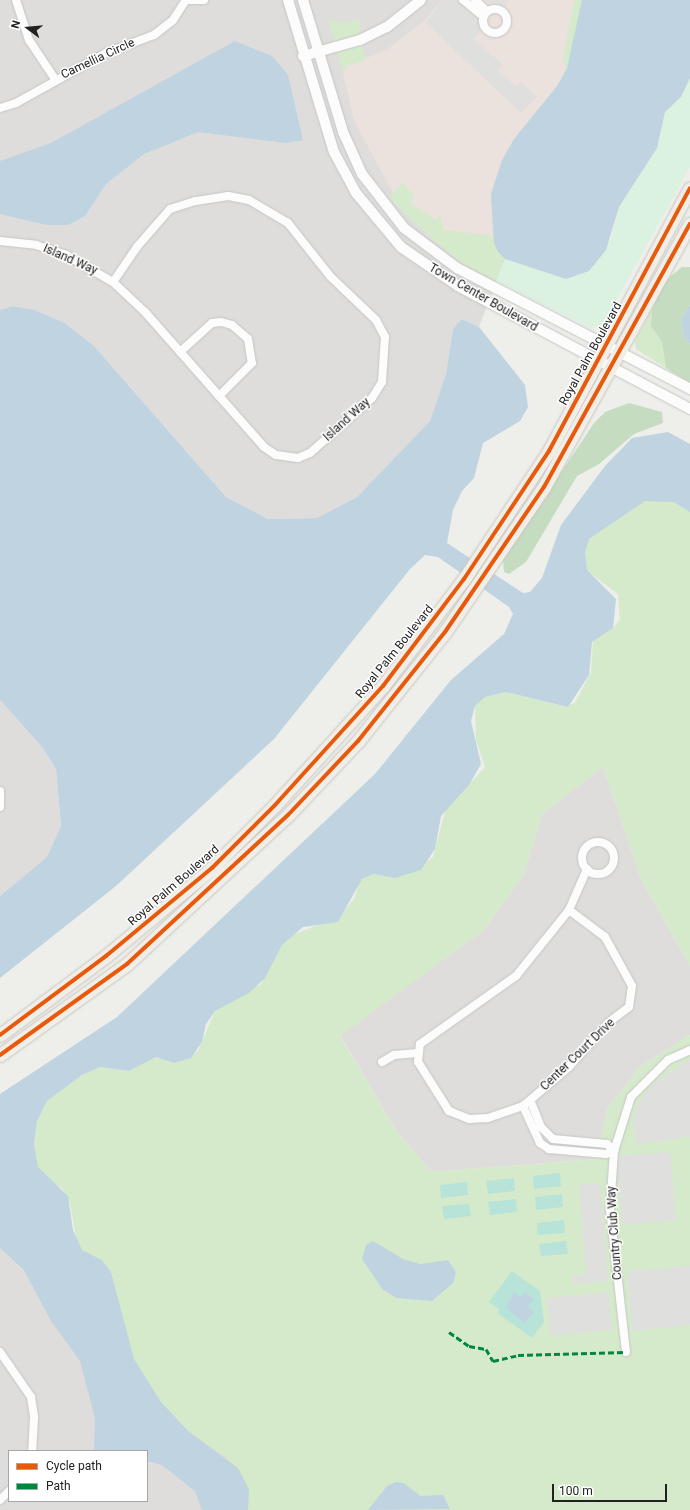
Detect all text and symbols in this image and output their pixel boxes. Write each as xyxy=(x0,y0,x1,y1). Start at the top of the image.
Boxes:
north arrow xyxy=(8,8,48,48)
text: N xyxy=(9,19,23,30)
street label: Camellia Circle xyxy=(59,36,137,82)
street label: Island Way xyxy=(41,242,99,278)
street label: Town Center Boulevard xyxy=(426,261,540,335)
street label: Royal Palm Boulevard xyxy=(557,300,625,408)
street label: Island Way xyxy=(321,395,373,445)
street label: Royal Palm Boulevard xyxy=(353,602,437,702)
street label: Royal Palm Boulevard xyxy=(126,843,222,929)
street label: Center Court Drive xyxy=(538,1016,618,1094)
street label: Country Club Way xyxy=(605,1185,625,1281)
legend xyxy=(8,1450,148,1502)
text: Cycle path xyxy=(46,1459,102,1473)
scale bar xyxy=(554,1476,669,1502)
text: Path xyxy=(46,1479,71,1493)
text: 100 m xyxy=(559,1484,593,1498)

